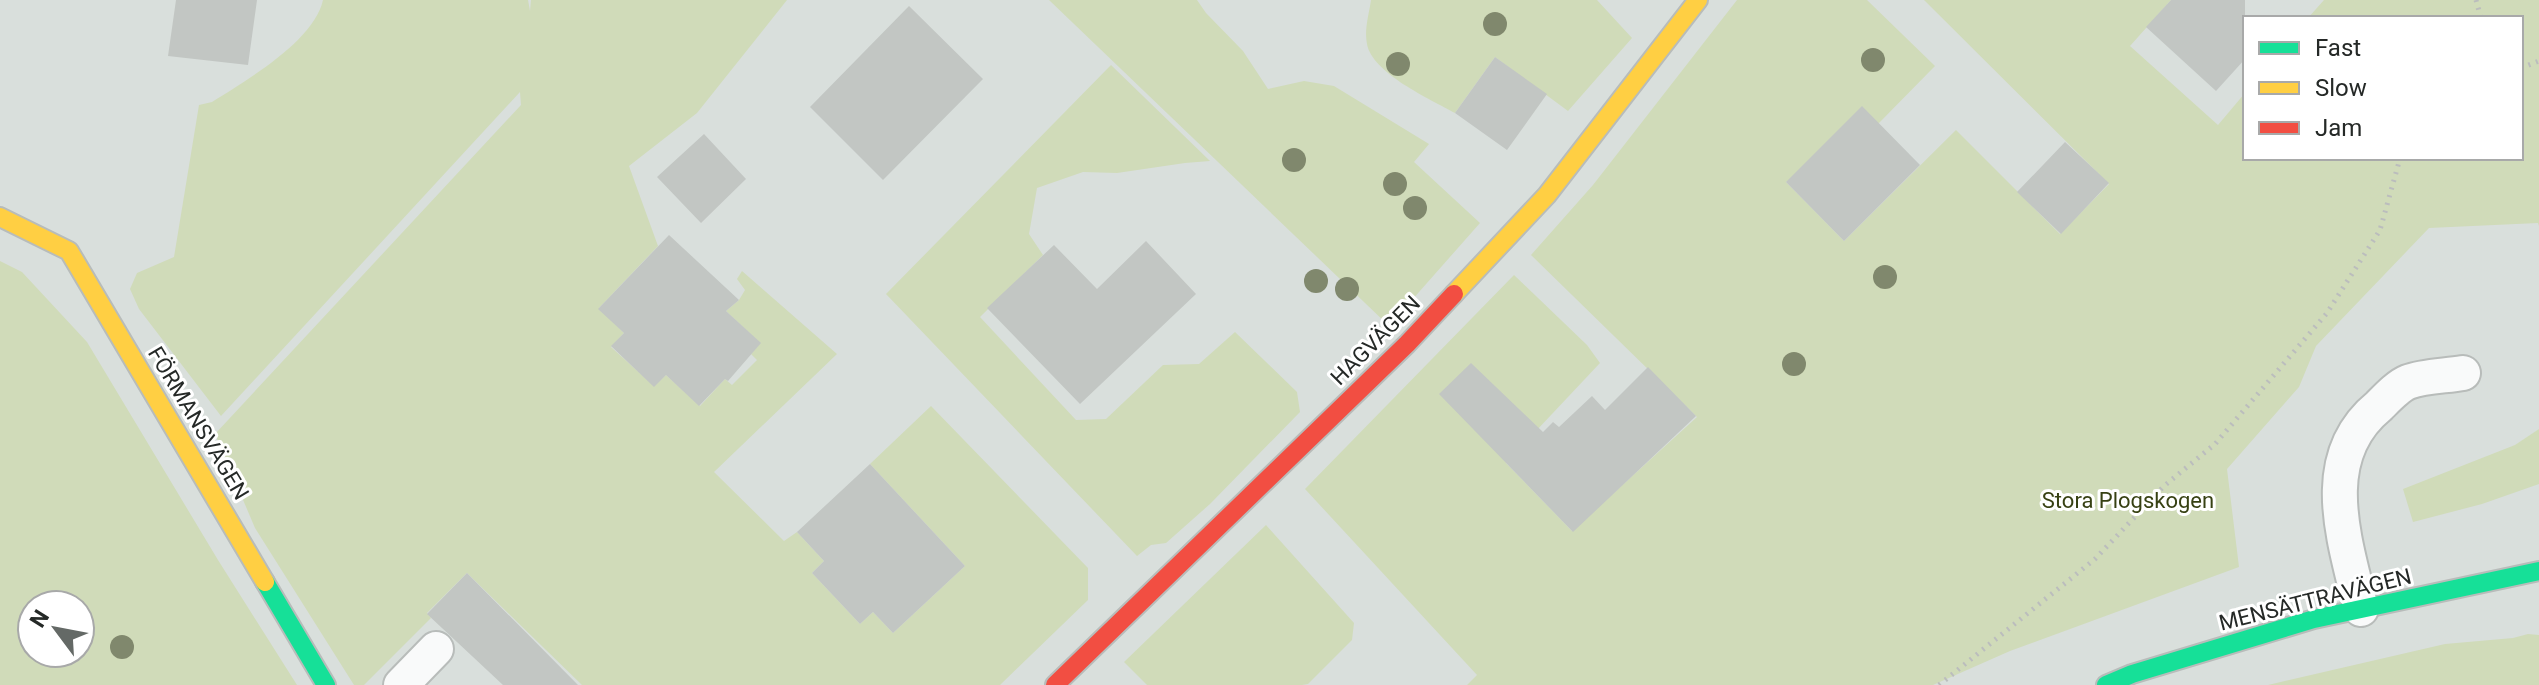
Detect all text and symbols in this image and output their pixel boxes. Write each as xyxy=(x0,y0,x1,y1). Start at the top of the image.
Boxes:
legend xyxy=(2243,16,2523,160)
text: Fast xyxy=(2315,34,2361,62)
text: Slow xyxy=(2315,74,2367,102)
text: Jam xyxy=(2315,114,2362,142)
street label: HAGVÄGEN xyxy=(1326,291,1425,390)
street label: FÖRMANSVÄGEN xyxy=(143,342,254,504)
park label: Stora Plogskogen xyxy=(2042,488,2214,513)
street label: MENSÄTTRAVÄGEN xyxy=(2216,563,2414,635)
north arrow xyxy=(16,589,96,669)
text: N xyxy=(25,605,54,632)

